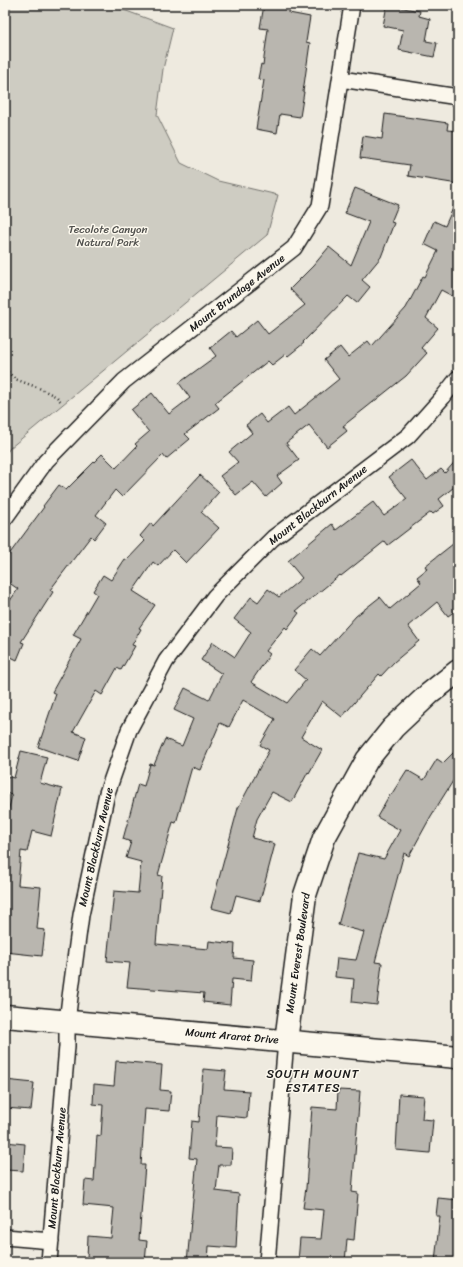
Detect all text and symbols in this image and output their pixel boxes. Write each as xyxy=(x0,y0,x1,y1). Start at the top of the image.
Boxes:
park label: Tecolote Canyon Natural Park xyxy=(69,220,147,252)
street label: Mount Brundage Avenue xyxy=(185,249,290,337)
street label: Mount Blackburn Avenue xyxy=(264,460,372,550)
street label: Mount Blackburn Avenue xyxy=(73,785,119,908)
street label: Mount Everest Boulevard xyxy=(280,890,316,1014)
street label: Mount Ararat Drive xyxy=(185,1022,280,1050)
district label: SOUTH MOUNT ESTATES xyxy=(266,1063,360,1099)
street label: Mount Blackburn Avenue xyxy=(42,1106,72,1229)

